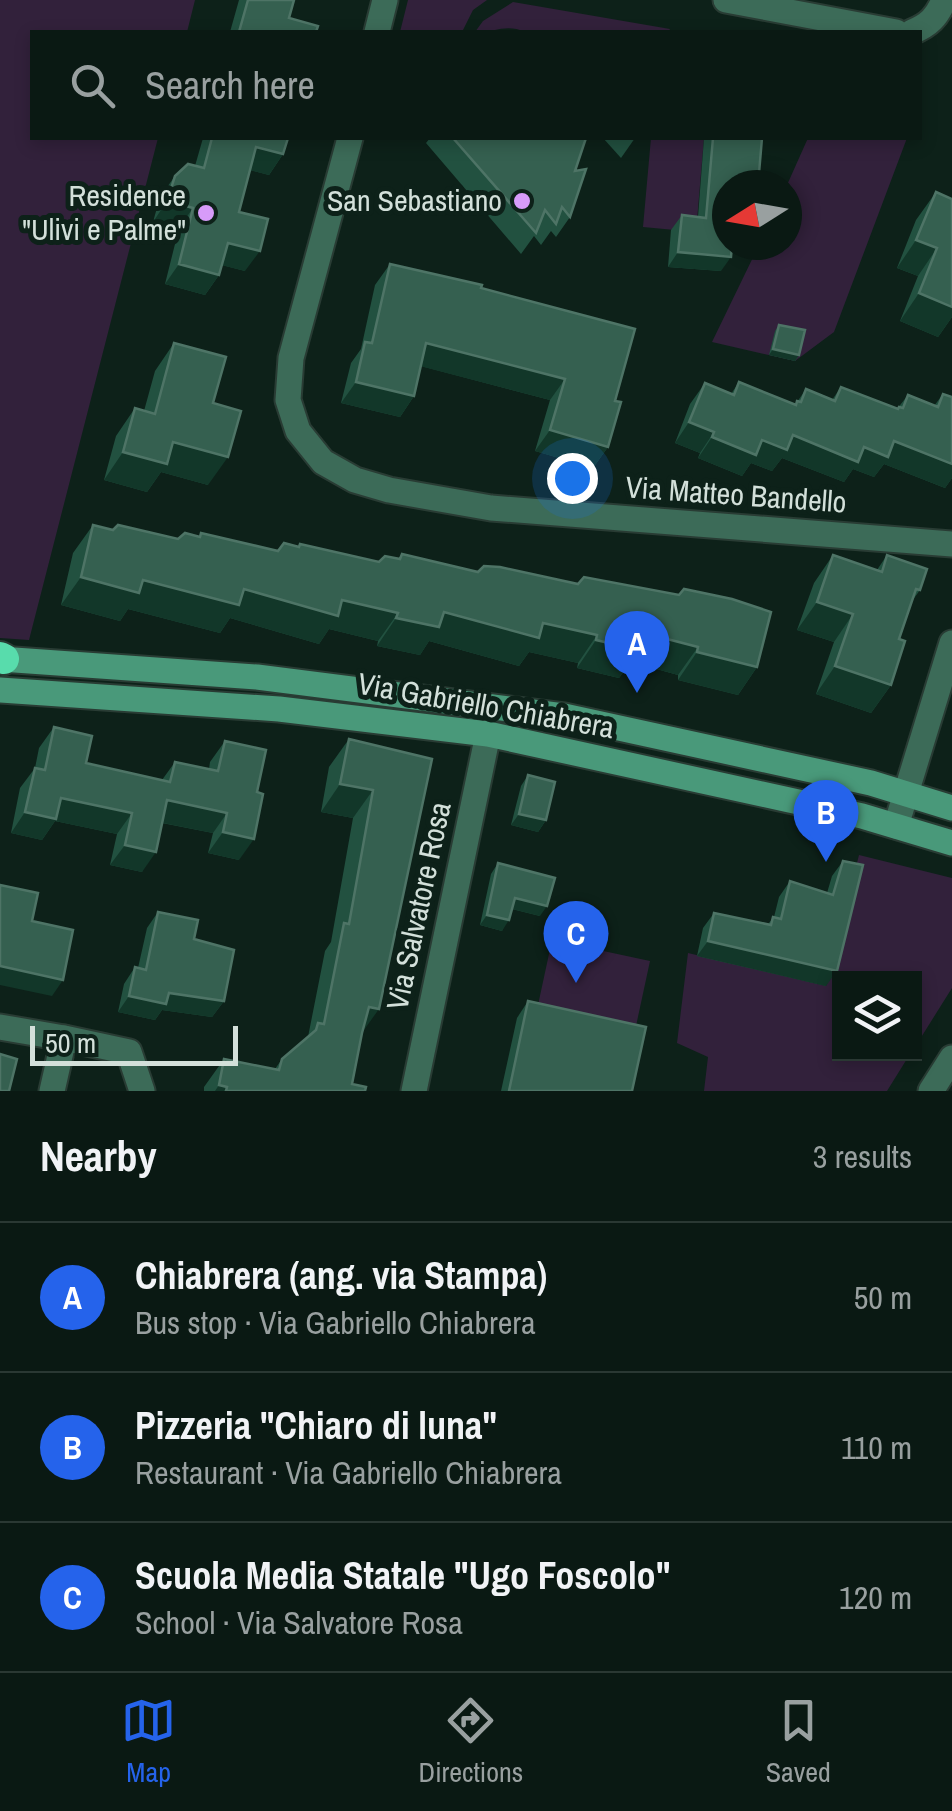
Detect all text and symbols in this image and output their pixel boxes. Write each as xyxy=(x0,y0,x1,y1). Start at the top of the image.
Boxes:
search box xyxy=(30,30,922,140)
icon: search xyxy=(65,58,120,113)
text: Search here xyxy=(145,60,315,111)
north arrow xyxy=(712,170,802,260)
place label: Residence "Ulivi e Palme" xyxy=(22,175,186,249)
place label: San Sebastiano xyxy=(327,180,502,220)
marker: San Sebastiano xyxy=(511,190,533,212)
marker: Residence "Ulivi e Palme" xyxy=(195,202,217,224)
your location xyxy=(547,453,598,504)
street label: Via Matteo Bandello xyxy=(624,466,848,522)
pin: A xyxy=(604,610,670,693)
street label: Via Gabriello Chiabrera xyxy=(355,663,618,747)
pin: B xyxy=(794,780,858,862)
street label: Via Salvatore Rosa xyxy=(376,798,460,1013)
pin: C xyxy=(544,900,608,983)
map controls xyxy=(832,971,922,1061)
button: layers xyxy=(832,971,922,1061)
scale bar xyxy=(30,1021,238,1066)
text: 50 m xyxy=(45,1024,96,1062)
text: Nearby xyxy=(40,1128,157,1184)
text: 3 results xyxy=(813,1135,912,1178)
text: Chiabrera (ang. via Stampa) xyxy=(135,1250,547,1301)
text: A xyxy=(63,1276,82,1319)
text: 50 m xyxy=(854,1276,912,1319)
text: Bus stop · Via Gabriello Chiabrera xyxy=(135,1301,536,1344)
text: Pizzeria "Chiaro di luna" xyxy=(135,1400,497,1451)
text: B xyxy=(63,1426,82,1469)
text: 110 m xyxy=(841,1426,912,1469)
text: Restaurant · Via Gabriello Chiabrera xyxy=(135,1451,562,1494)
text: Scuola Media Statale "Ugo Foscolo" xyxy=(135,1550,670,1601)
text: C xyxy=(63,1576,82,1619)
text: 120 m xyxy=(839,1576,912,1619)
text: School · Via Salvatore Rosa xyxy=(135,1601,463,1644)
tab: Map xyxy=(121,1693,176,1791)
tab: Directions xyxy=(419,1693,523,1791)
tab: Saved xyxy=(766,1693,831,1791)

